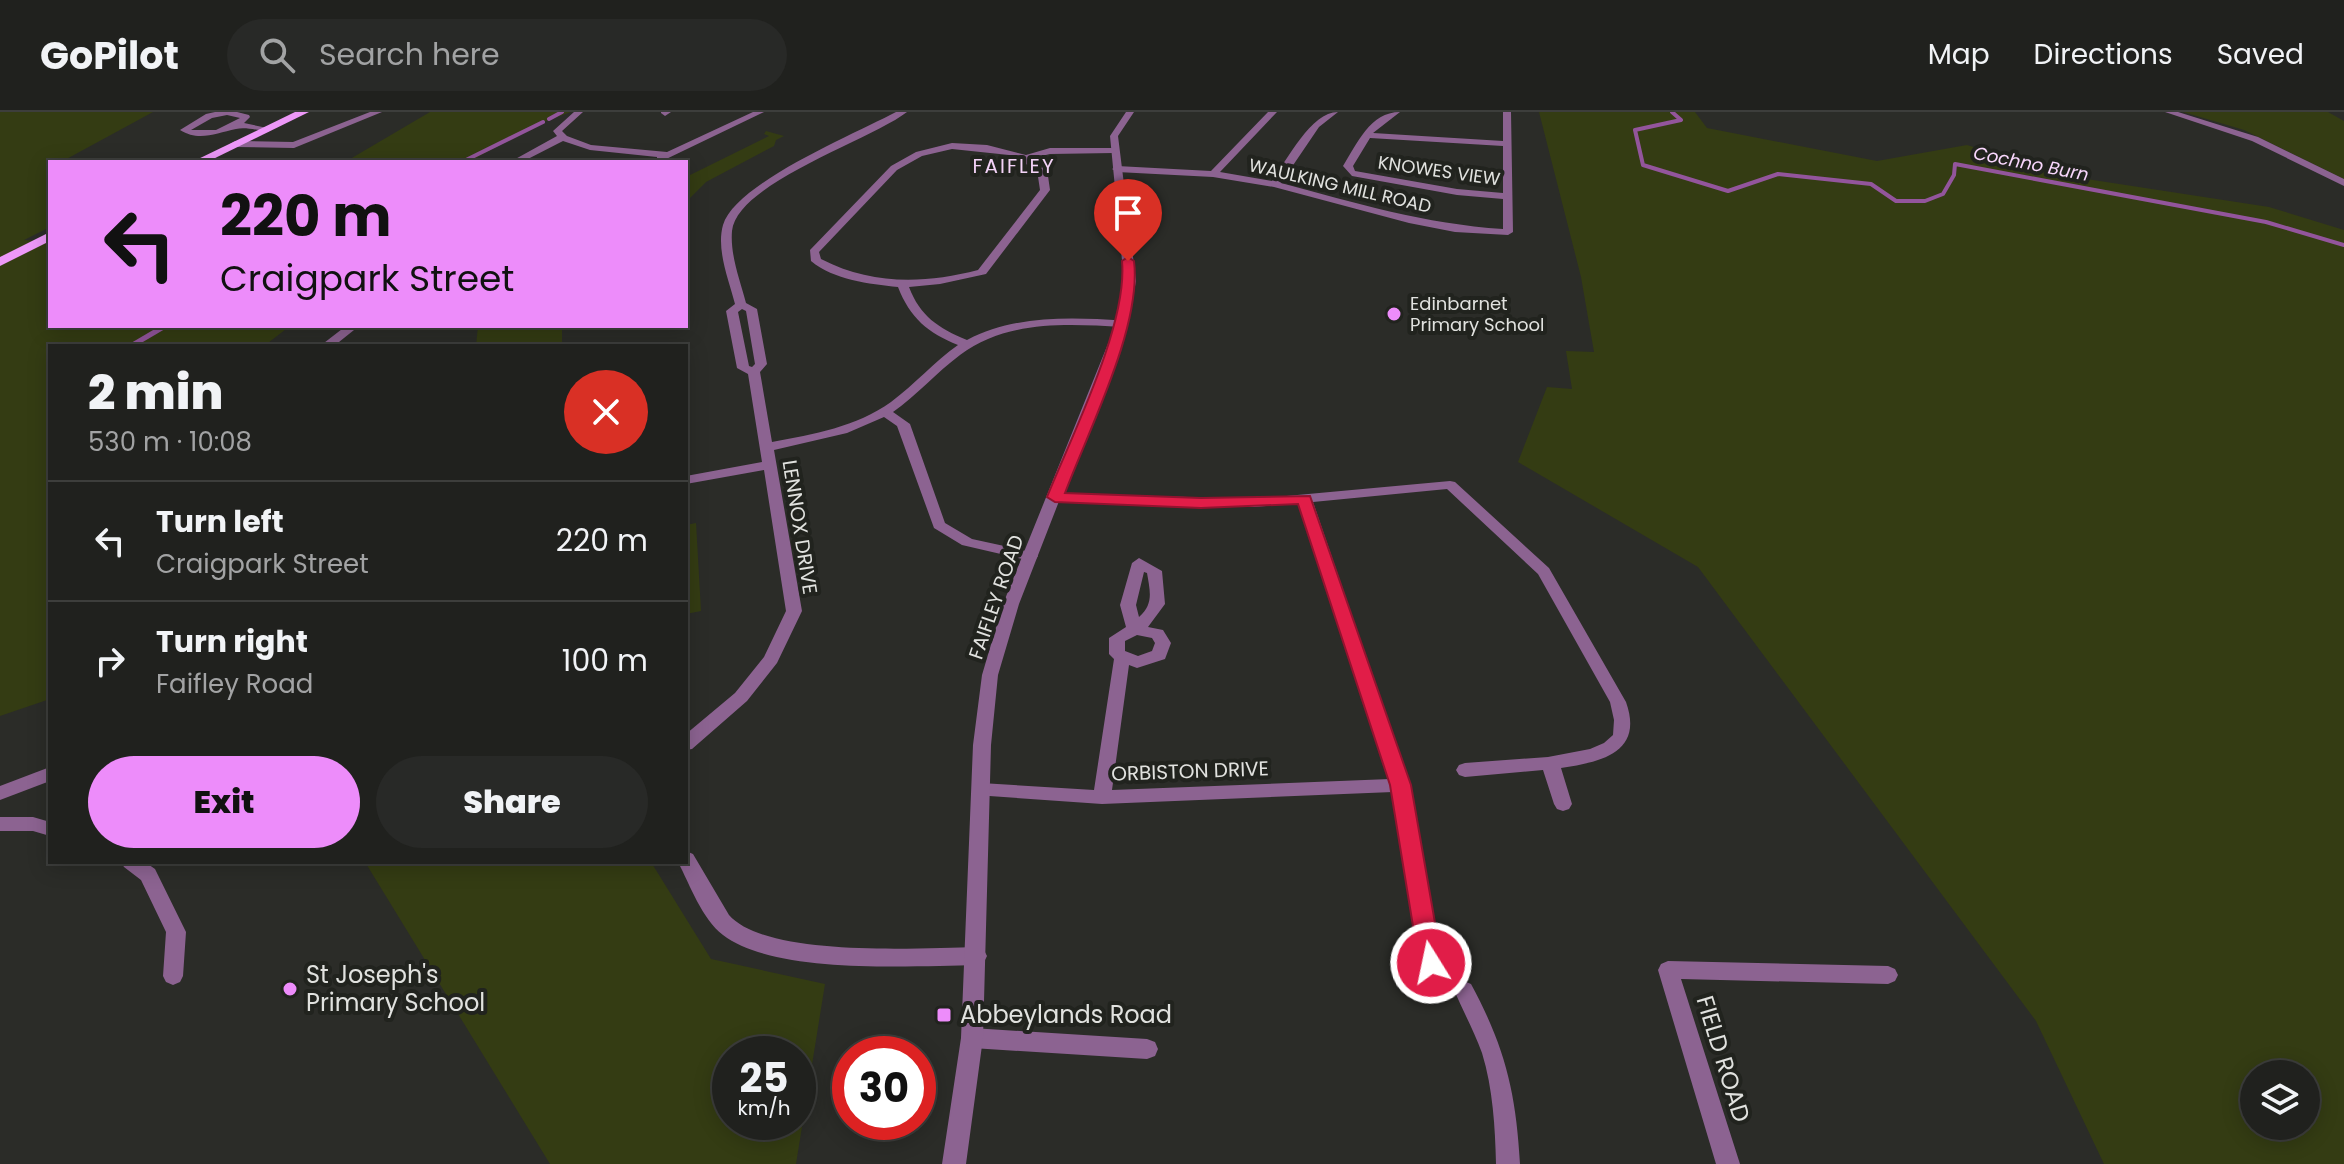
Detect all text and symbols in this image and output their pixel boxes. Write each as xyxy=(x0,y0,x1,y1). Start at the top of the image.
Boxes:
search box xyxy=(227,19,787,91)
text: GoPilot xyxy=(40,29,179,82)
icon: search xyxy=(255,33,299,77)
text: Search here xyxy=(319,33,500,76)
text: Map xyxy=(1928,35,1990,74)
text: Directions xyxy=(2034,35,2173,74)
text: Saved xyxy=(2217,35,2304,74)
water label: Cochno Burn xyxy=(1971,140,2091,187)
street label: KNOWES VIEW xyxy=(1376,150,1502,192)
district label: FAIFLEY xyxy=(972,152,1056,180)
street label: WAULKING MILL ROAD xyxy=(1246,152,1434,219)
text: 220 m xyxy=(220,177,392,256)
pin xyxy=(1094,179,1162,261)
icon: arrive xyxy=(1106,191,1150,235)
icon: left xyxy=(88,192,192,296)
text: Craigpark Street xyxy=(220,253,514,304)
place label: Edinbarnet Primary School xyxy=(1410,291,1544,337)
marker: Edinbarnet Primary School xyxy=(1385,305,1403,323)
text: 2 min xyxy=(88,359,223,426)
button: close xyxy=(564,370,648,454)
text: 530 m · 10:08 xyxy=(88,424,252,460)
street label: LENNOX DRIVE xyxy=(776,458,824,596)
text: Turn left xyxy=(156,500,284,543)
icon: left xyxy=(88,519,132,563)
text: 220 m xyxy=(556,519,648,562)
street label: FAIFLEY ROAD xyxy=(962,531,1030,663)
text: Craigpark Street xyxy=(156,546,369,582)
text: Turn right xyxy=(156,620,308,663)
icon: right xyxy=(88,639,132,683)
text: 100 m xyxy=(562,639,648,682)
text: Faifley Road xyxy=(156,666,313,702)
street label: ORBISTON DRIVE xyxy=(1111,754,1269,788)
button: Exit xyxy=(88,756,360,848)
button: Share xyxy=(376,756,648,848)
position arrow xyxy=(1389,921,1473,1005)
place label: St Joseph's Primary School xyxy=(306,958,485,1019)
marker: St Joseph's Primary School xyxy=(281,980,299,998)
street label: FIELD ROAD xyxy=(1689,992,1758,1126)
place label: Abbeylands Road xyxy=(960,998,1172,1031)
marker: Abbeylands Road xyxy=(935,1006,953,1024)
speed limit sign: 30 xyxy=(832,1036,936,1140)
text: 25 xyxy=(740,1050,788,1106)
map controls xyxy=(2240,1060,2320,1140)
button: layers xyxy=(2240,1060,2320,1140)
text: km/h xyxy=(737,1094,791,1122)

